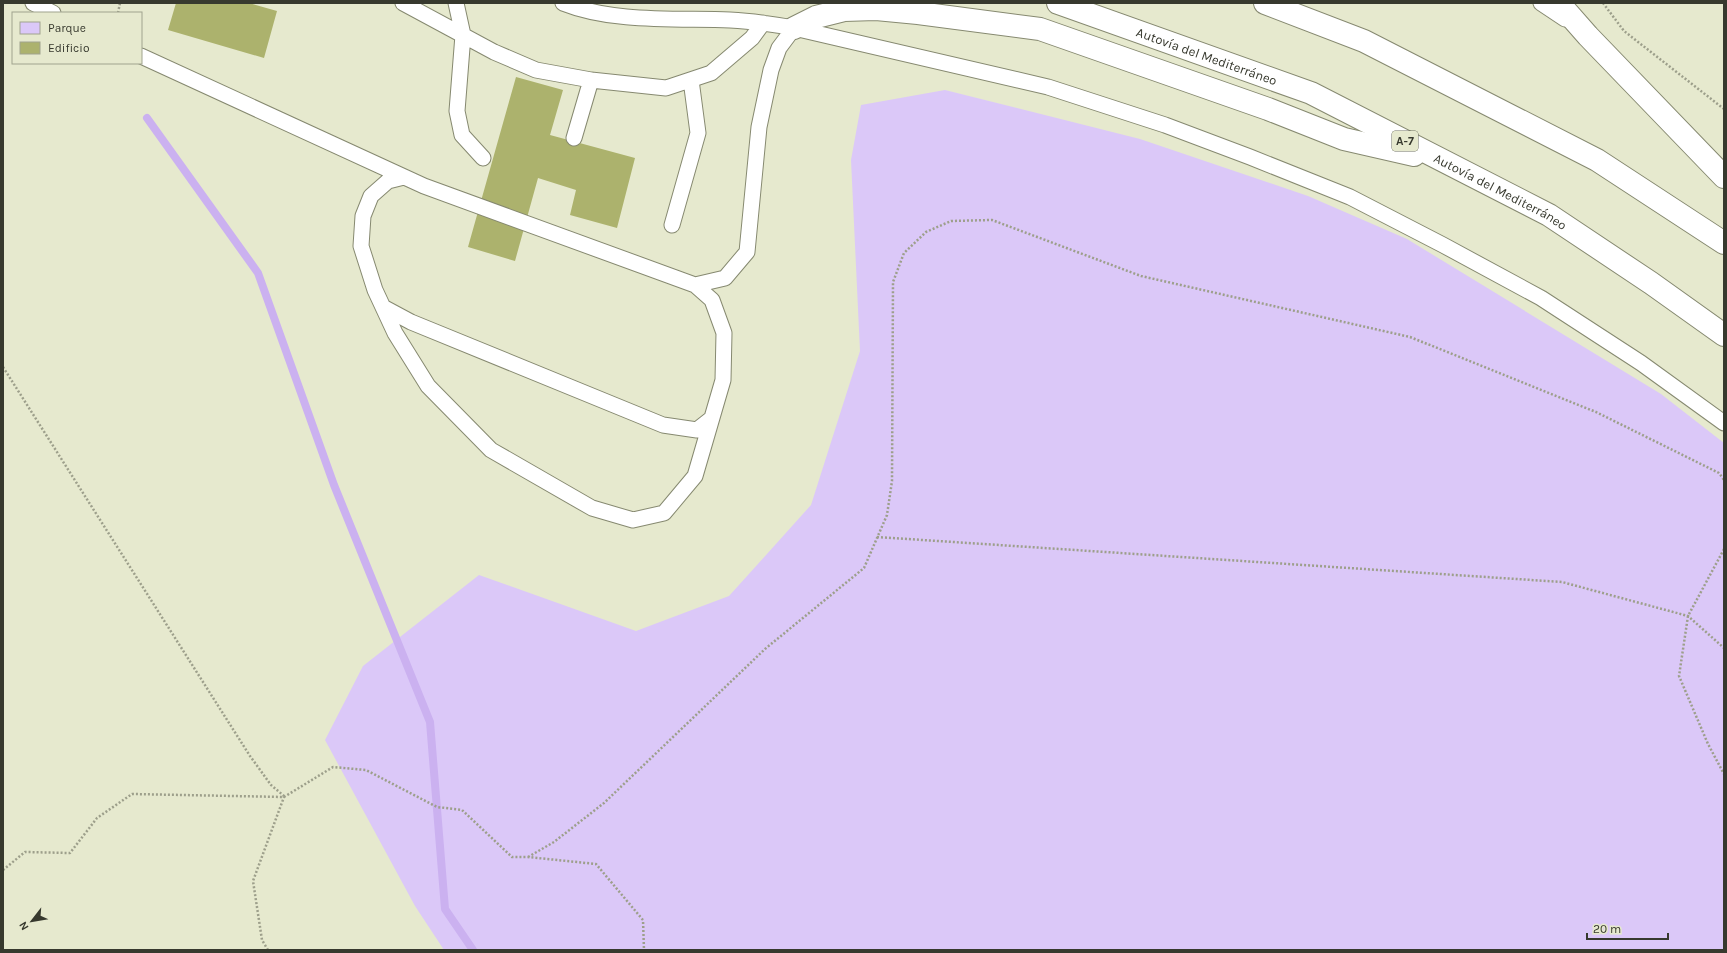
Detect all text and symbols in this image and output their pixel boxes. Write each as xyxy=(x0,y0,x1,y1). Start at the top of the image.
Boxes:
legend xyxy=(12,12,142,64)
text: Parque xyxy=(48,21,86,35)
street label: Autovía del Mediterráneo xyxy=(1135,24,1279,88)
text: Edificio xyxy=(48,41,89,55)
road number: A-7 xyxy=(1392,131,1418,151)
street label: Autovía del Mediterráneo xyxy=(1432,150,1570,232)
north arrow xyxy=(12,901,52,941)
scale bar xyxy=(1587,915,1668,941)
text: N xyxy=(16,919,31,933)
text: 20 m xyxy=(1593,922,1621,936)

